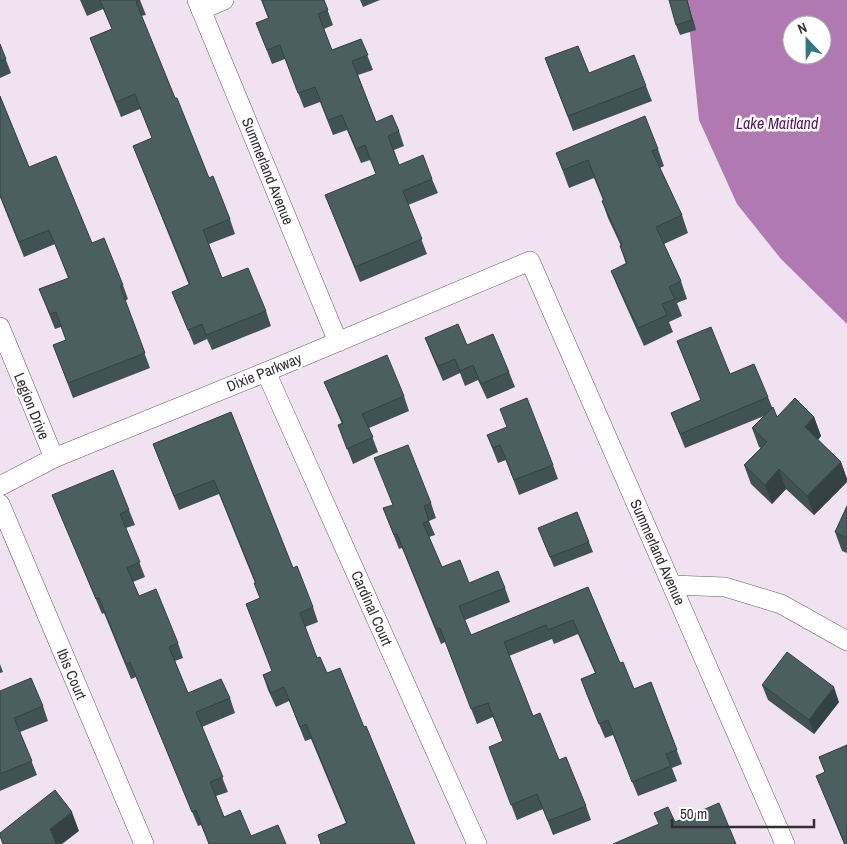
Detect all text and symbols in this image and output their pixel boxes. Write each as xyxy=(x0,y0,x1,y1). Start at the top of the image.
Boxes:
north arrow xyxy=(782,15,832,65)
text: N xyxy=(795,18,809,38)
water label: Lake Maitland xyxy=(736,112,819,134)
street label: Summerland Avenue xyxy=(237,114,299,228)
street label: Dixie Parkway xyxy=(223,347,305,397)
street label: Legion Drive xyxy=(9,369,55,443)
street label: Summerland Avenue xyxy=(625,496,691,608)
street label: Cardinal Court xyxy=(346,567,398,649)
street label: Ibis Court xyxy=(52,645,92,703)
scale bar xyxy=(672,796,814,828)
text: 50 m xyxy=(680,803,707,824)

